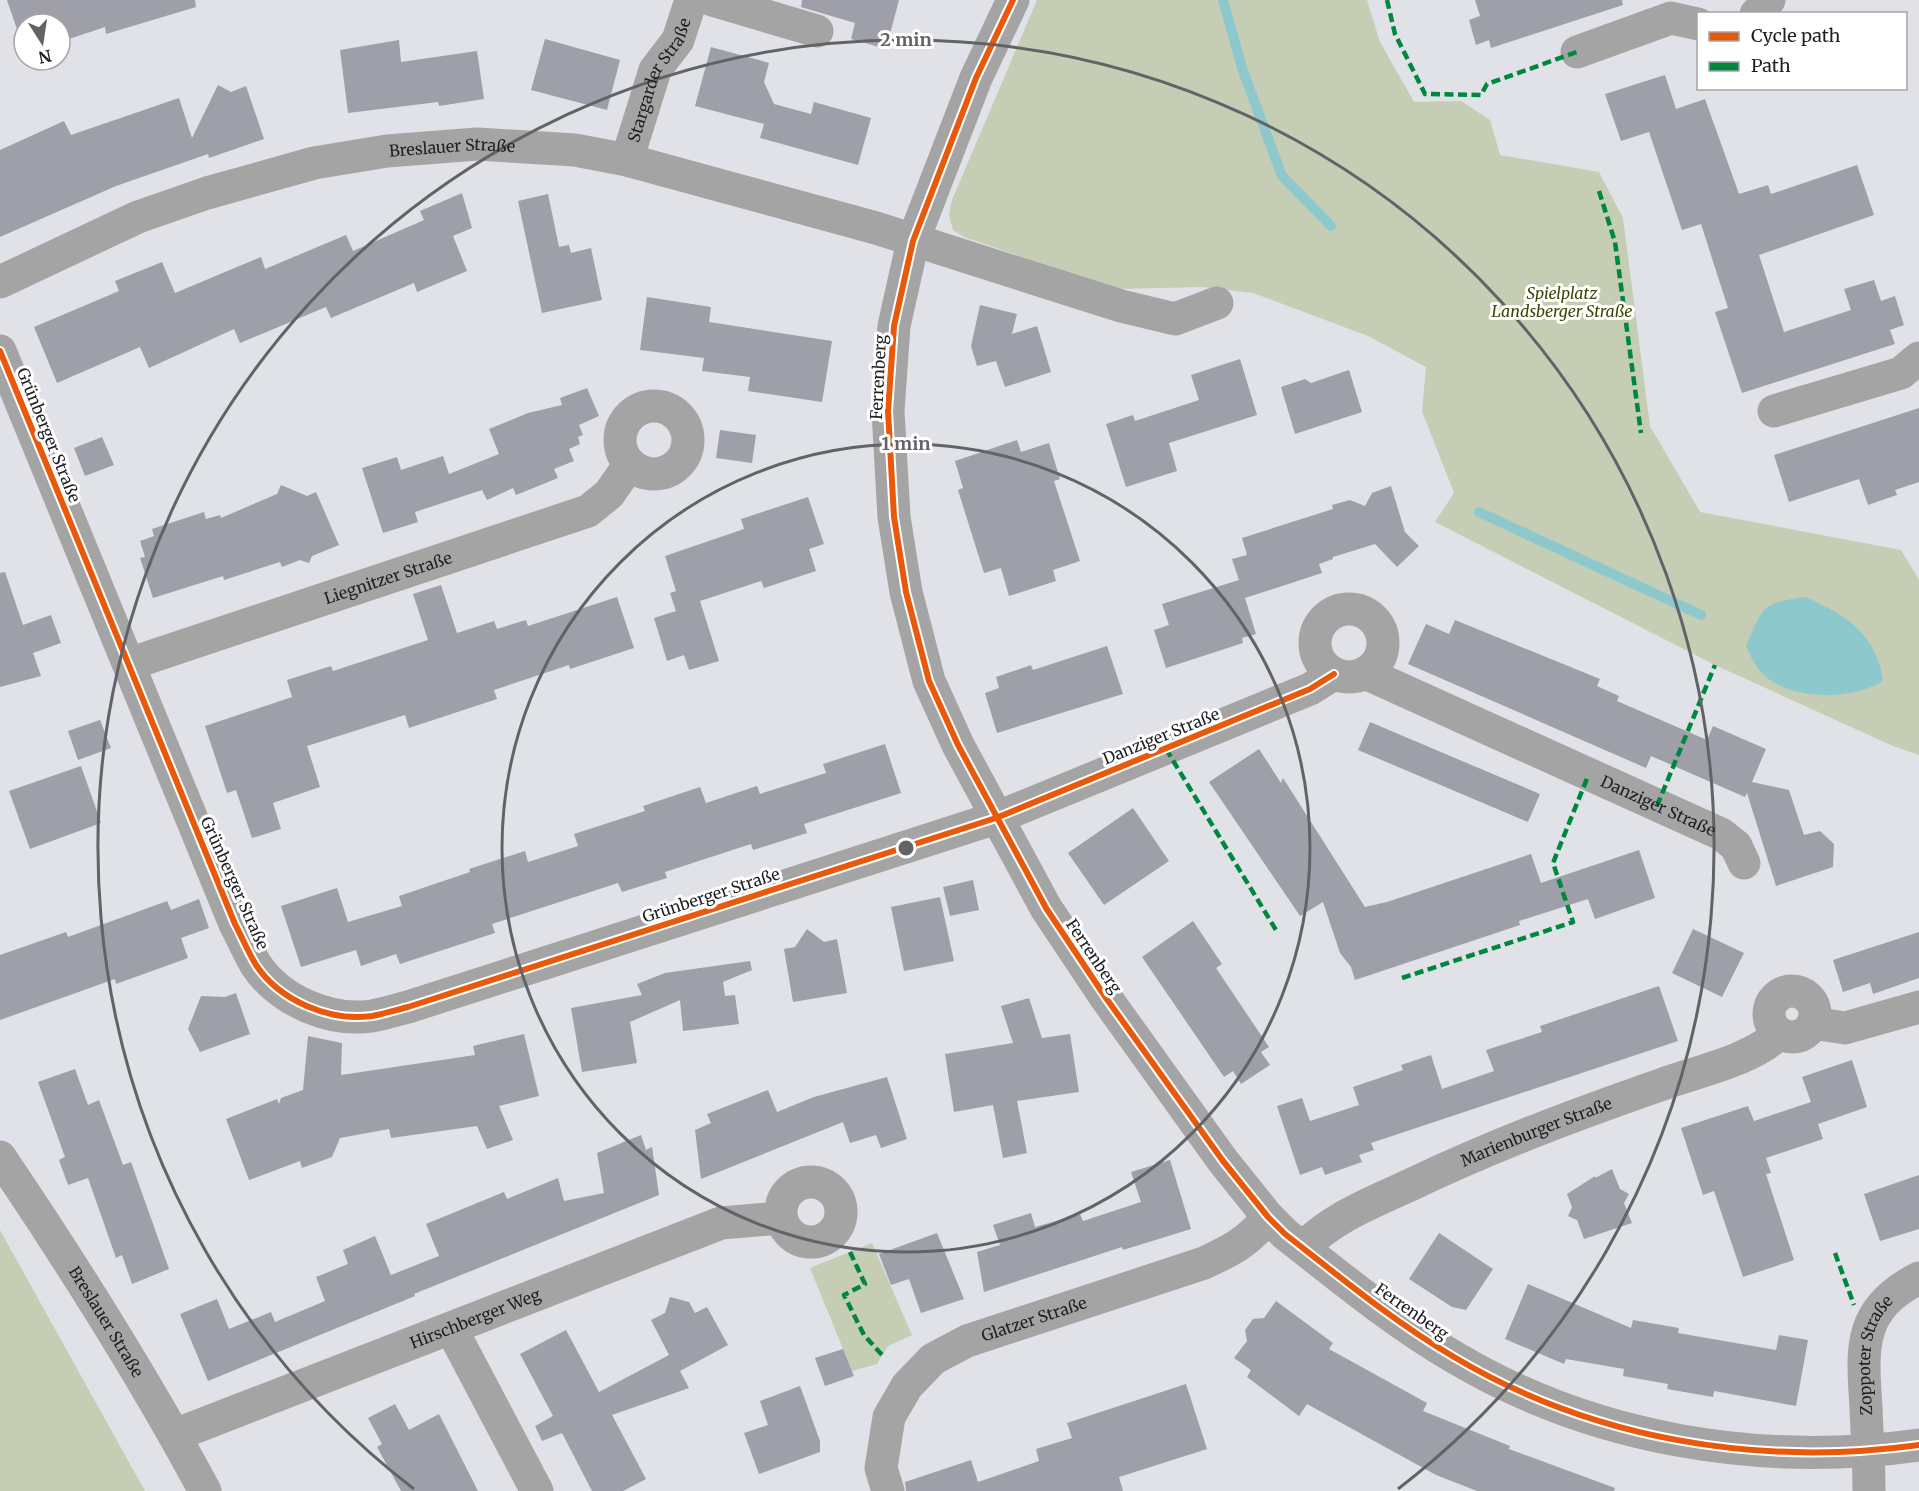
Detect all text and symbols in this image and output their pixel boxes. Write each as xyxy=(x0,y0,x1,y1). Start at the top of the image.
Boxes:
north arrow xyxy=(12,12,72,72)
legend xyxy=(1697,12,1907,90)
street label: Stargarder Straße xyxy=(623,15,695,145)
text: Cycle path xyxy=(1751,24,1841,47)
text: 2 min xyxy=(880,28,932,51)
text: N xyxy=(37,46,53,68)
text: Path xyxy=(1751,54,1791,77)
street label: Breslauer Straße xyxy=(388,134,516,161)
park label: Spielplatz Landsberger Straße xyxy=(1492,283,1632,321)
street label: Ferrenberg xyxy=(866,334,890,420)
street label: Grünberger Straße xyxy=(13,365,85,505)
text: 1 min xyxy=(881,432,931,455)
street label: Liegnitzer Straße xyxy=(321,547,454,608)
street label: Danziger Straße xyxy=(1100,703,1222,769)
street label: Danziger Straße xyxy=(1598,771,1719,840)
street label: Grünberger Straße xyxy=(197,813,273,953)
centre of rings xyxy=(896,838,916,858)
street label: Grünberger Straße xyxy=(640,863,782,927)
street label: Ferrenberg xyxy=(1062,915,1126,997)
street label: Marienburger Straße xyxy=(1457,1093,1615,1171)
street label: Breslauer Straße xyxy=(65,1262,148,1381)
street label: Ferrenberg xyxy=(1371,1278,1453,1344)
street label: Hirschberger Weg xyxy=(407,1284,544,1353)
street label: Zoppoter Straße xyxy=(1854,1291,1897,1416)
street label: Glatzer Straße xyxy=(979,1292,1089,1346)

